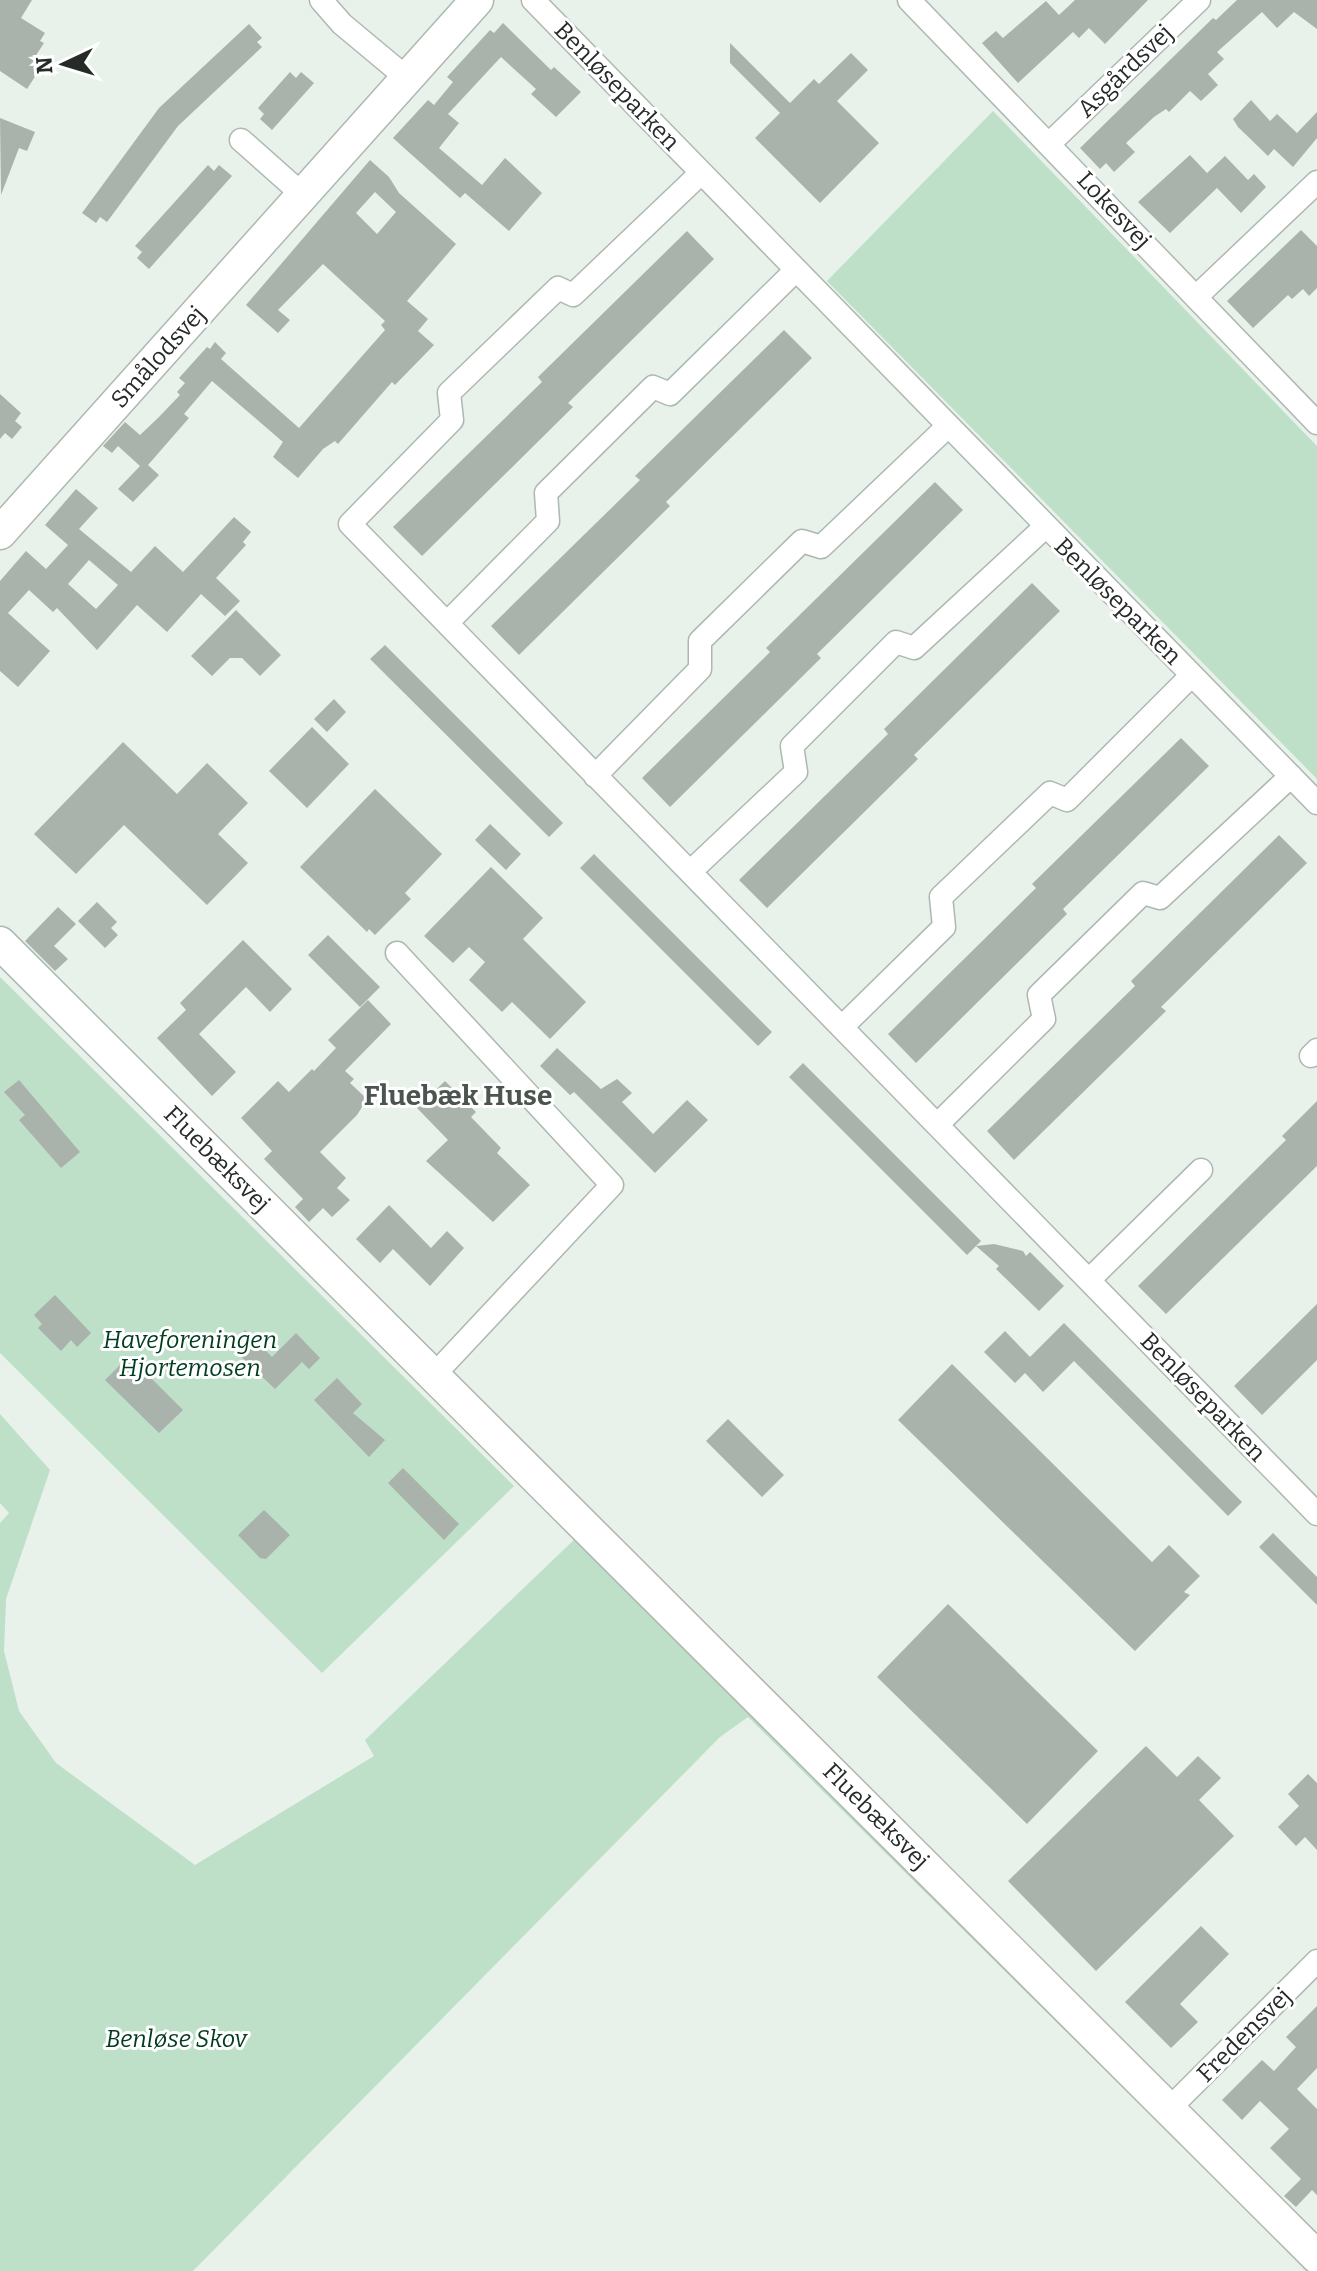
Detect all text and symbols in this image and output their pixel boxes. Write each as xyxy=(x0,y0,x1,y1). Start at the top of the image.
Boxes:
street label: Benløseparken xyxy=(549,16,685,156)
street label: Asgårdsvej xyxy=(1072,19,1178,123)
north arrow xyxy=(24,24,104,104)
text: N xyxy=(30,56,59,75)
street label: Lokesvej xyxy=(1071,166,1157,254)
street label: Smålodsvej xyxy=(105,300,211,414)
street label: Benløseparken xyxy=(1049,532,1187,670)
district label: Fluebæk Huse xyxy=(364,1079,552,1112)
street label: Fluebæksvej xyxy=(158,1100,276,1218)
park label: Haveforeningen Hjortemosen xyxy=(103,1326,277,1382)
street label: Benløseparken xyxy=(1135,1327,1271,1467)
street label: Fluebæksvej xyxy=(817,1757,935,1875)
street label: Fredensvej xyxy=(1191,1982,1297,2088)
park label: Benløse Skov xyxy=(105,2025,248,2053)

